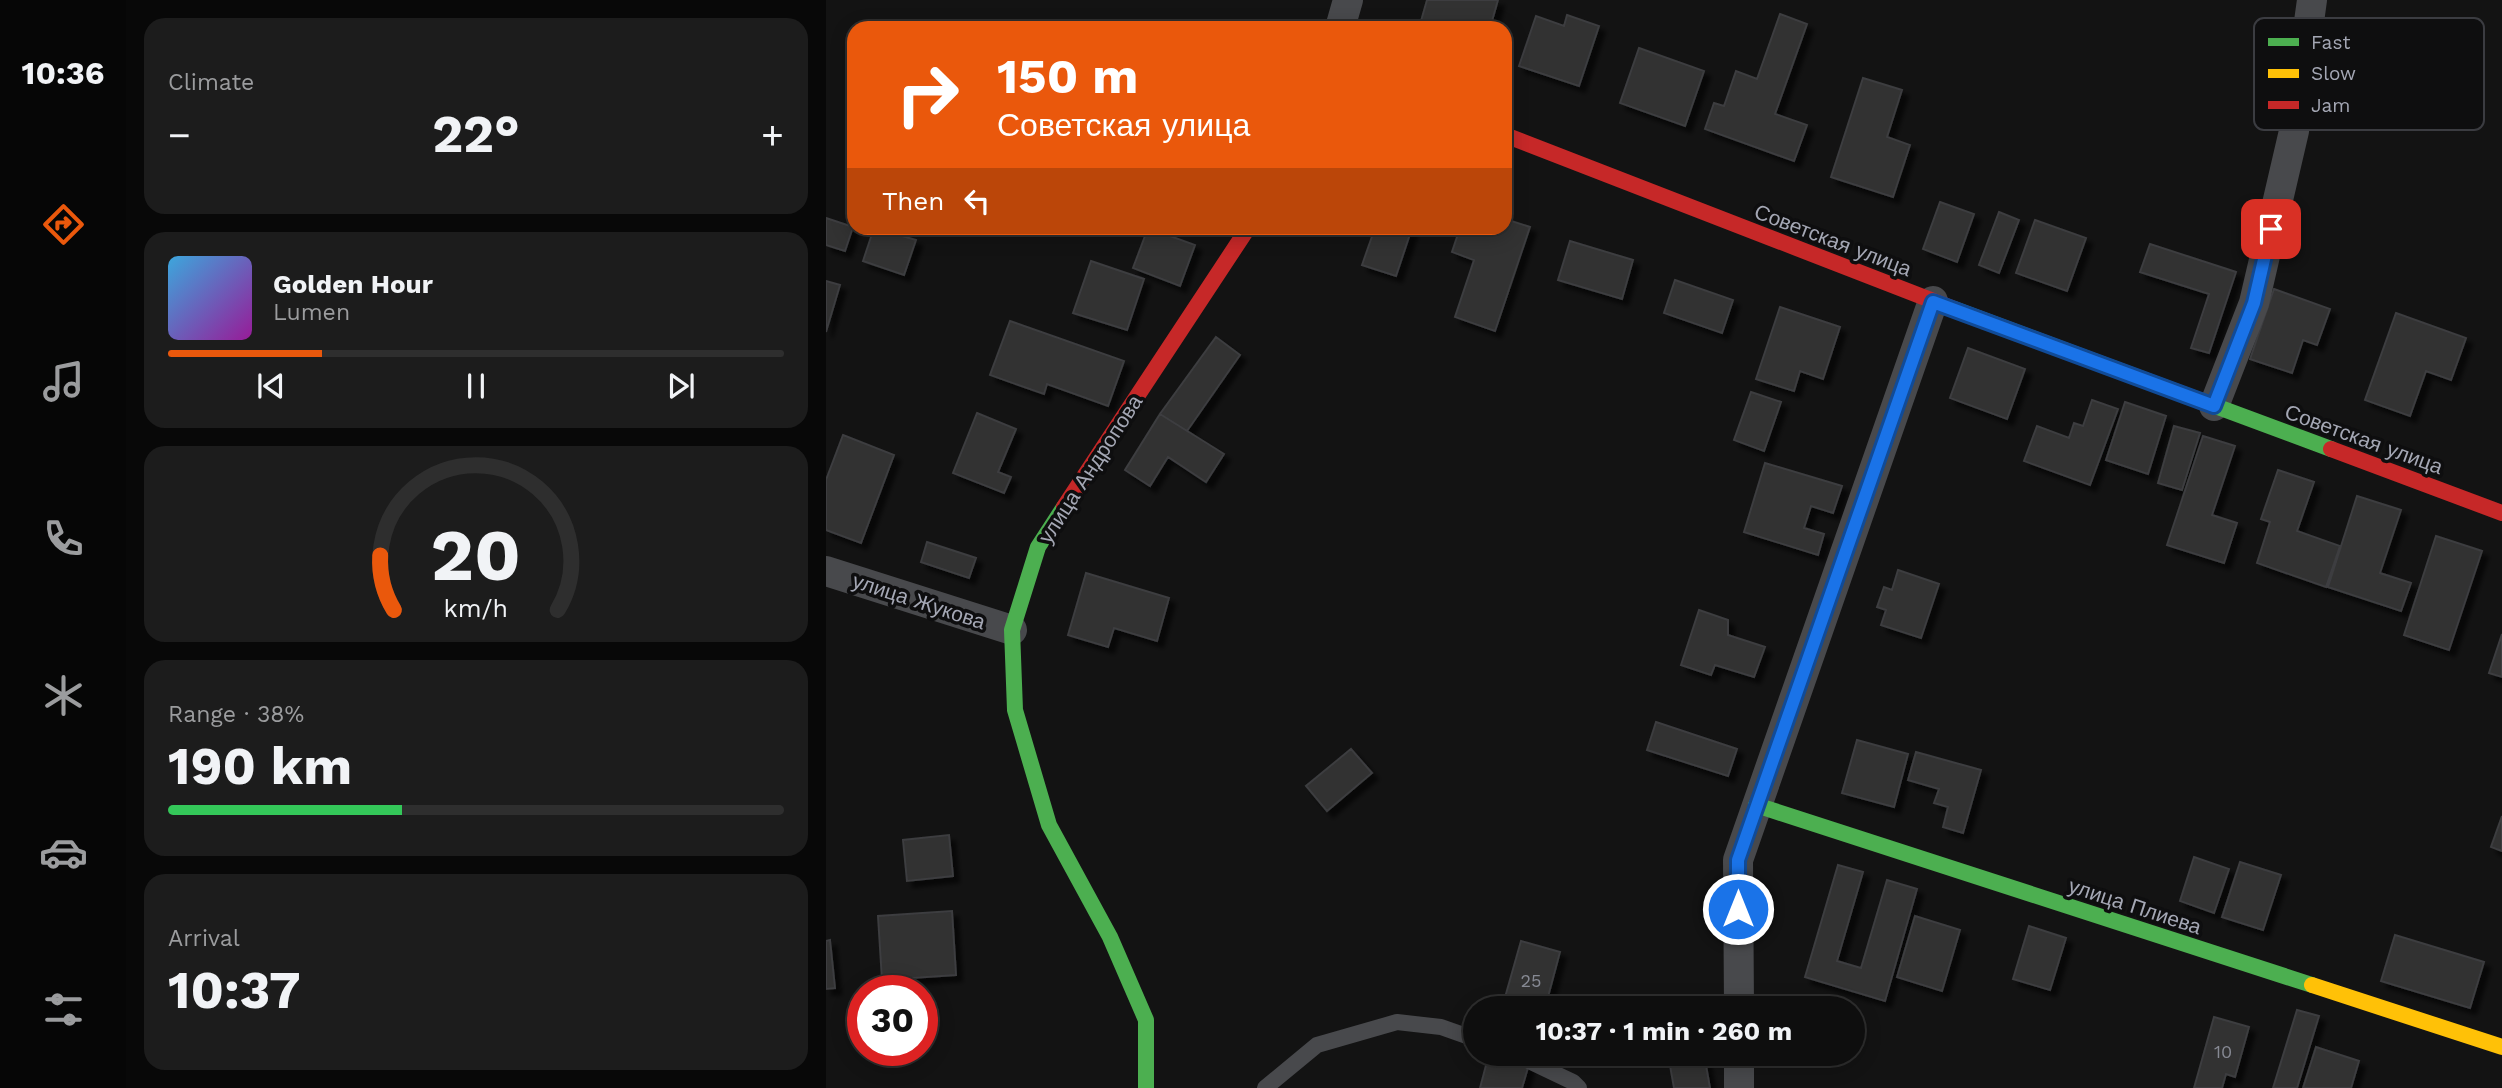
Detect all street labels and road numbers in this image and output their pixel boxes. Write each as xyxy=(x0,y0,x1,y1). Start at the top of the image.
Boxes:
street label: Советская улица xyxy=(1751,199,1915,282)
street label: улица Андропова xyxy=(1033,390,1147,548)
street label: Советская улица xyxy=(2282,399,2447,479)
street label: улица Жукова xyxy=(849,568,989,634)
street label: улица Плиева xyxy=(2065,873,2205,939)

